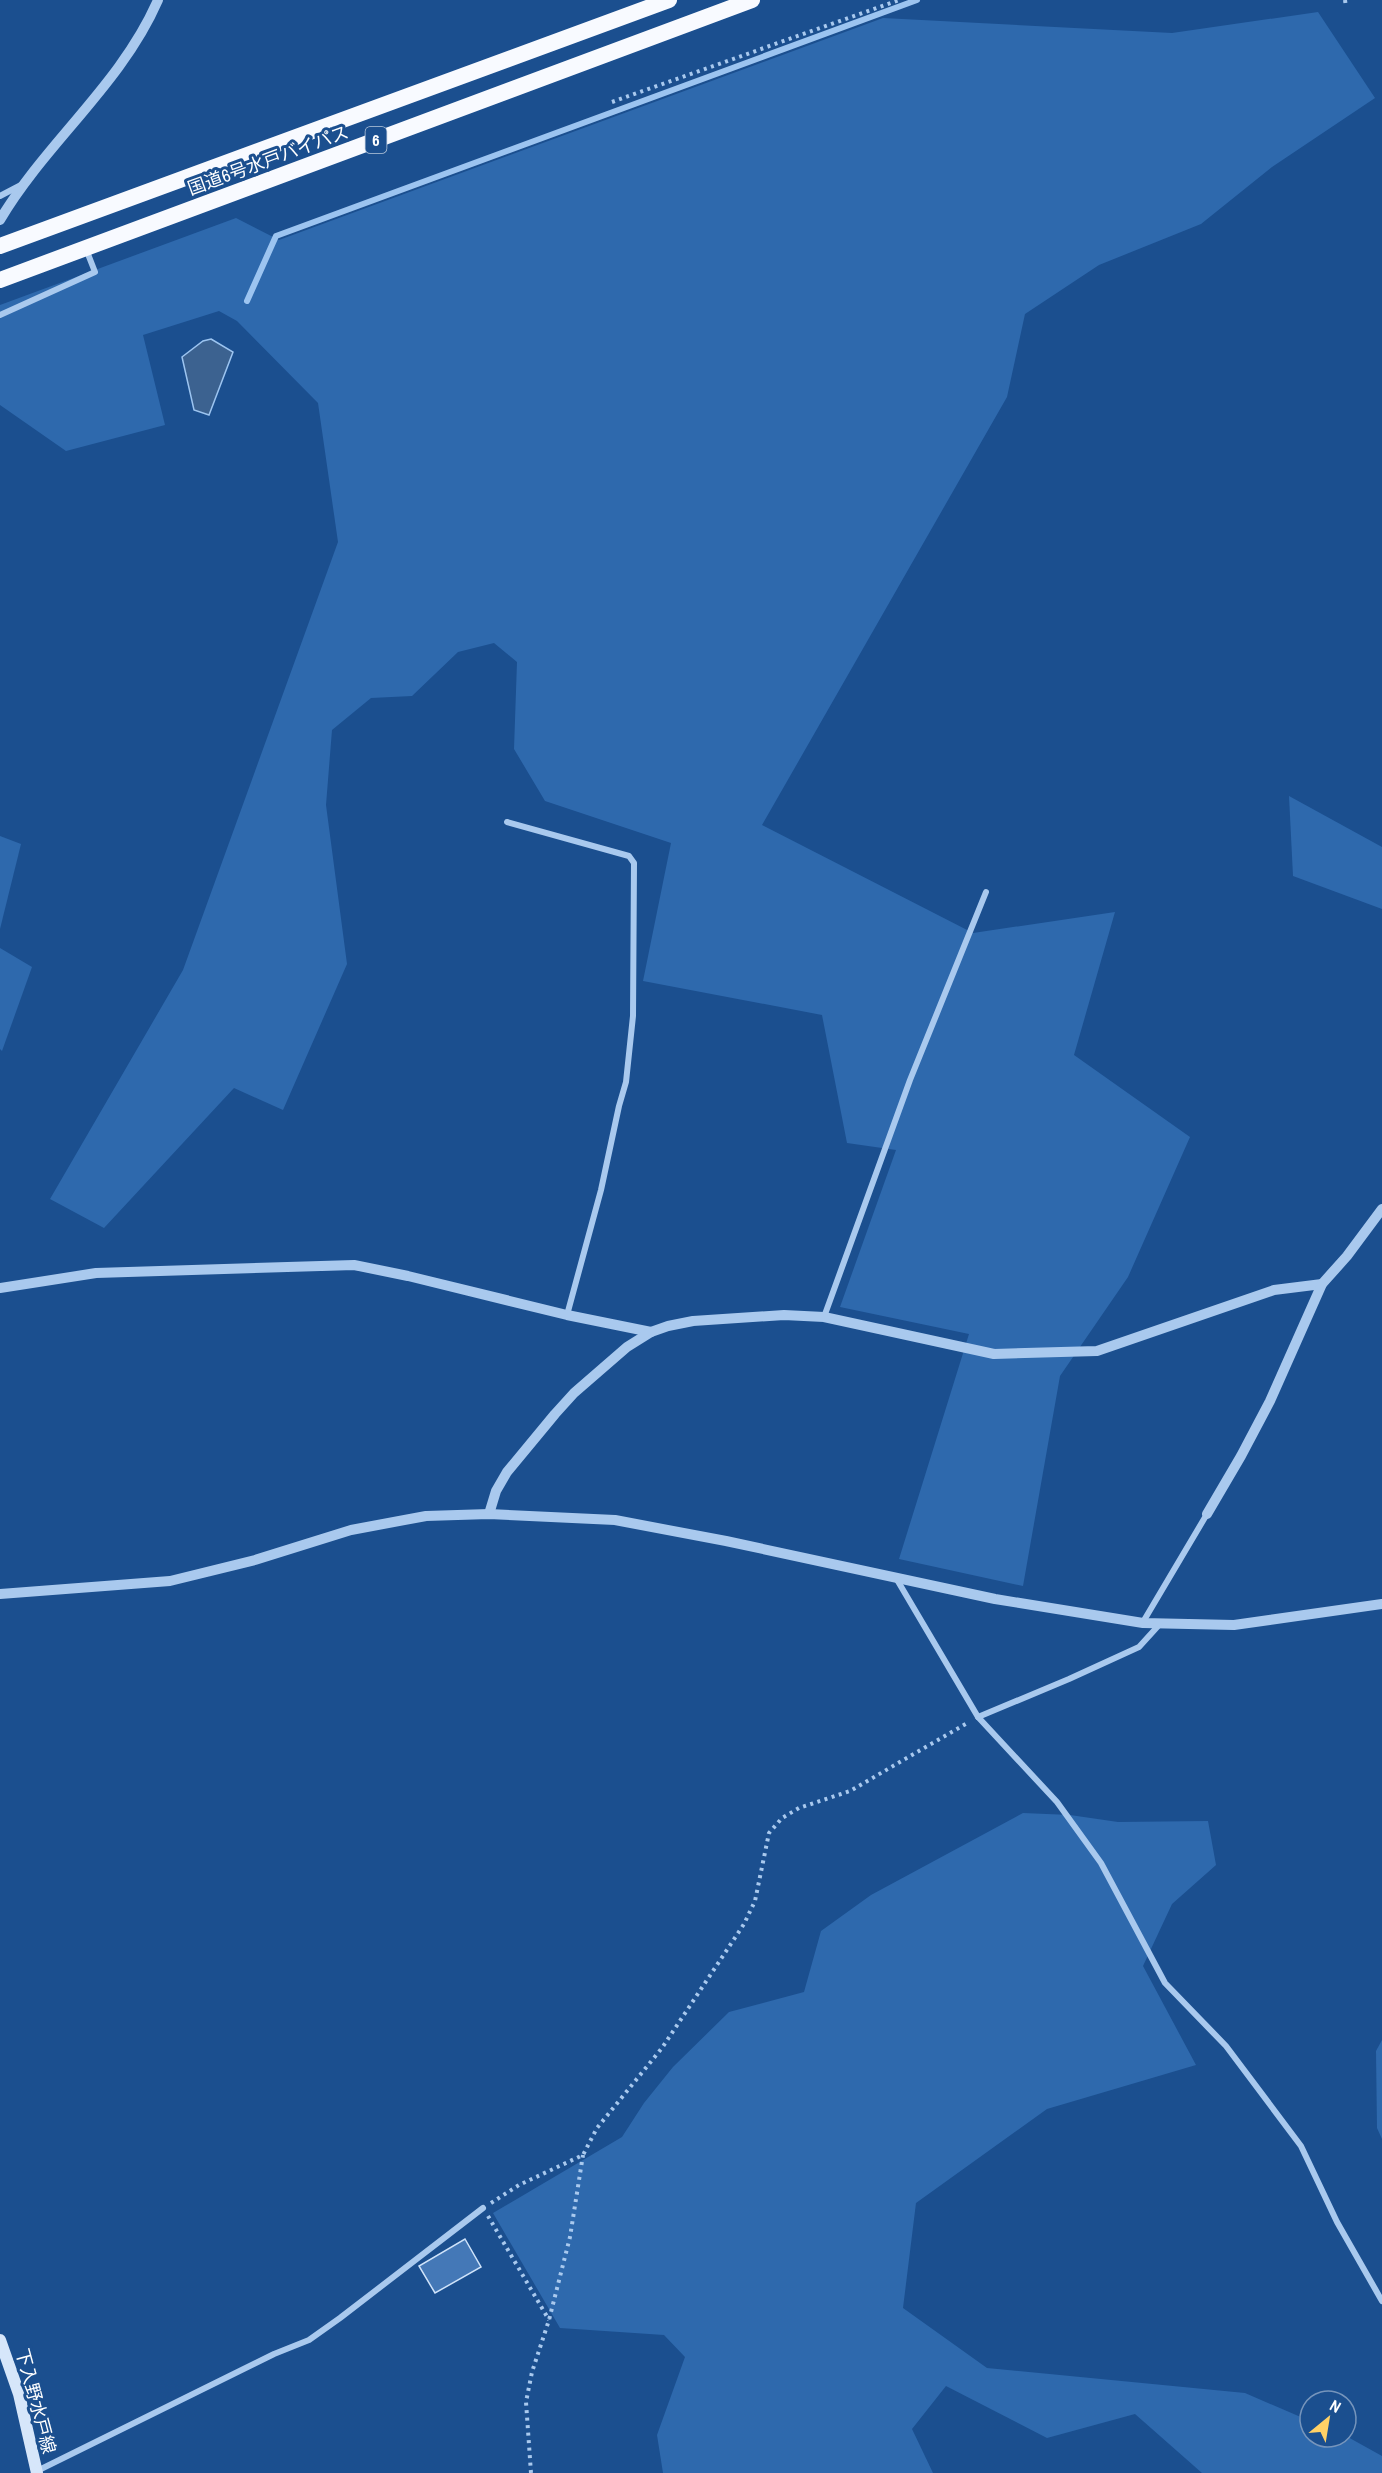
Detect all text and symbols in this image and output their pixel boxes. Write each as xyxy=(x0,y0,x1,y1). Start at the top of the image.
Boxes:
street label: 国道6号水戸バイパス xyxy=(184,119,352,201)
road number: 6 xyxy=(366,127,386,153)
street label: 下入野水戸線 xyxy=(10,2346,62,2456)
north arrow xyxy=(1298,2389,1358,2449)
text: N xyxy=(1326,2394,1345,2418)

